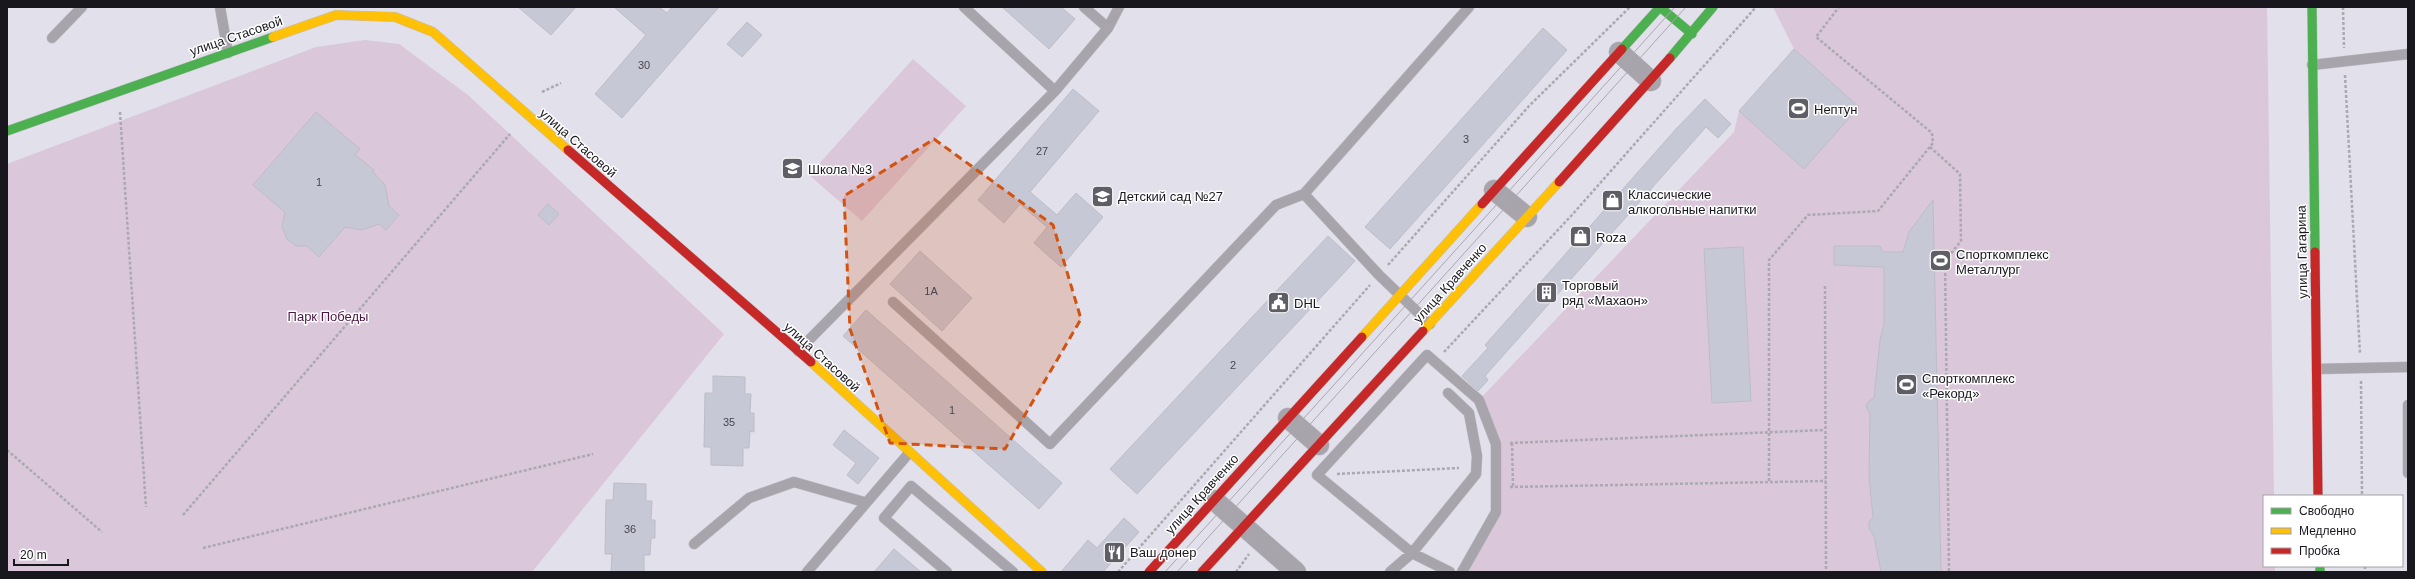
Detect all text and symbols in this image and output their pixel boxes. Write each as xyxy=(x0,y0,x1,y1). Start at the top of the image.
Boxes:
street label: улица Стасовой xyxy=(188,13,284,59)
house number: 30 xyxy=(638,59,650,71)
sports icon: Нептун xyxy=(1786,96,1812,122)
place label: Нептун xyxy=(1814,102,1857,117)
street label: улица Стасовой xyxy=(537,106,619,180)
house number: 3 xyxy=(1463,133,1469,145)
house number: 27 xyxy=(1036,145,1048,157)
school or university icon: Школа №3 xyxy=(780,156,806,182)
place label: Школа №3 xyxy=(808,162,872,177)
house number: 1 xyxy=(316,176,322,188)
school or university icon: Детский сад №27 xyxy=(1089,183,1115,209)
place label: Классические алкогольные напитки xyxy=(1628,187,1757,217)
shop icon: Классические алкогольные напитки xyxy=(1600,188,1626,214)
place label: Детский сад №27 xyxy=(1118,189,1223,204)
street label: улица Гагарина xyxy=(2294,204,2310,299)
shop icon: Roza xyxy=(1567,224,1593,250)
place label: Roza xyxy=(1596,230,1627,245)
street label: улица Кравченко xyxy=(1410,240,1490,326)
place label: Спорткомплекс Металлург xyxy=(1956,247,2049,277)
sports icon: Спорткомплекс Металлург xyxy=(1928,248,1954,274)
place label: Торговый ряд «Махаон» xyxy=(1562,278,1648,308)
building icon: Торговый ряд «Махаон» xyxy=(1533,279,1559,305)
house number: 1А xyxy=(924,285,938,297)
public building icon: DHL xyxy=(1265,290,1291,316)
place label: DHL xyxy=(1294,296,1320,311)
park label: Парк Победы xyxy=(288,309,368,324)
street label: улица Стасовой xyxy=(781,319,863,395)
house number: 2 xyxy=(1230,359,1236,371)
place label: Спорткомплекс «Рекорд» xyxy=(1922,371,2015,401)
sports icon: Спорткомплекс «Рекорд» xyxy=(1893,372,1919,398)
house number: 1 xyxy=(949,404,955,416)
house number: 35 xyxy=(723,416,735,428)
street label: улица Кравченко xyxy=(1162,451,1242,537)
legend xyxy=(2263,495,2403,567)
text: Свободно xyxy=(2299,504,2354,518)
house number: 36 xyxy=(624,523,636,535)
text: Медленно xyxy=(2299,524,2356,538)
restaurant icon: Ваш донер xyxy=(1102,539,1128,565)
scale bar xyxy=(14,541,68,567)
text: Пробка xyxy=(2299,544,2340,558)
place label: Ваш донер xyxy=(1130,545,1196,560)
text: 20 m xyxy=(20,548,47,562)

